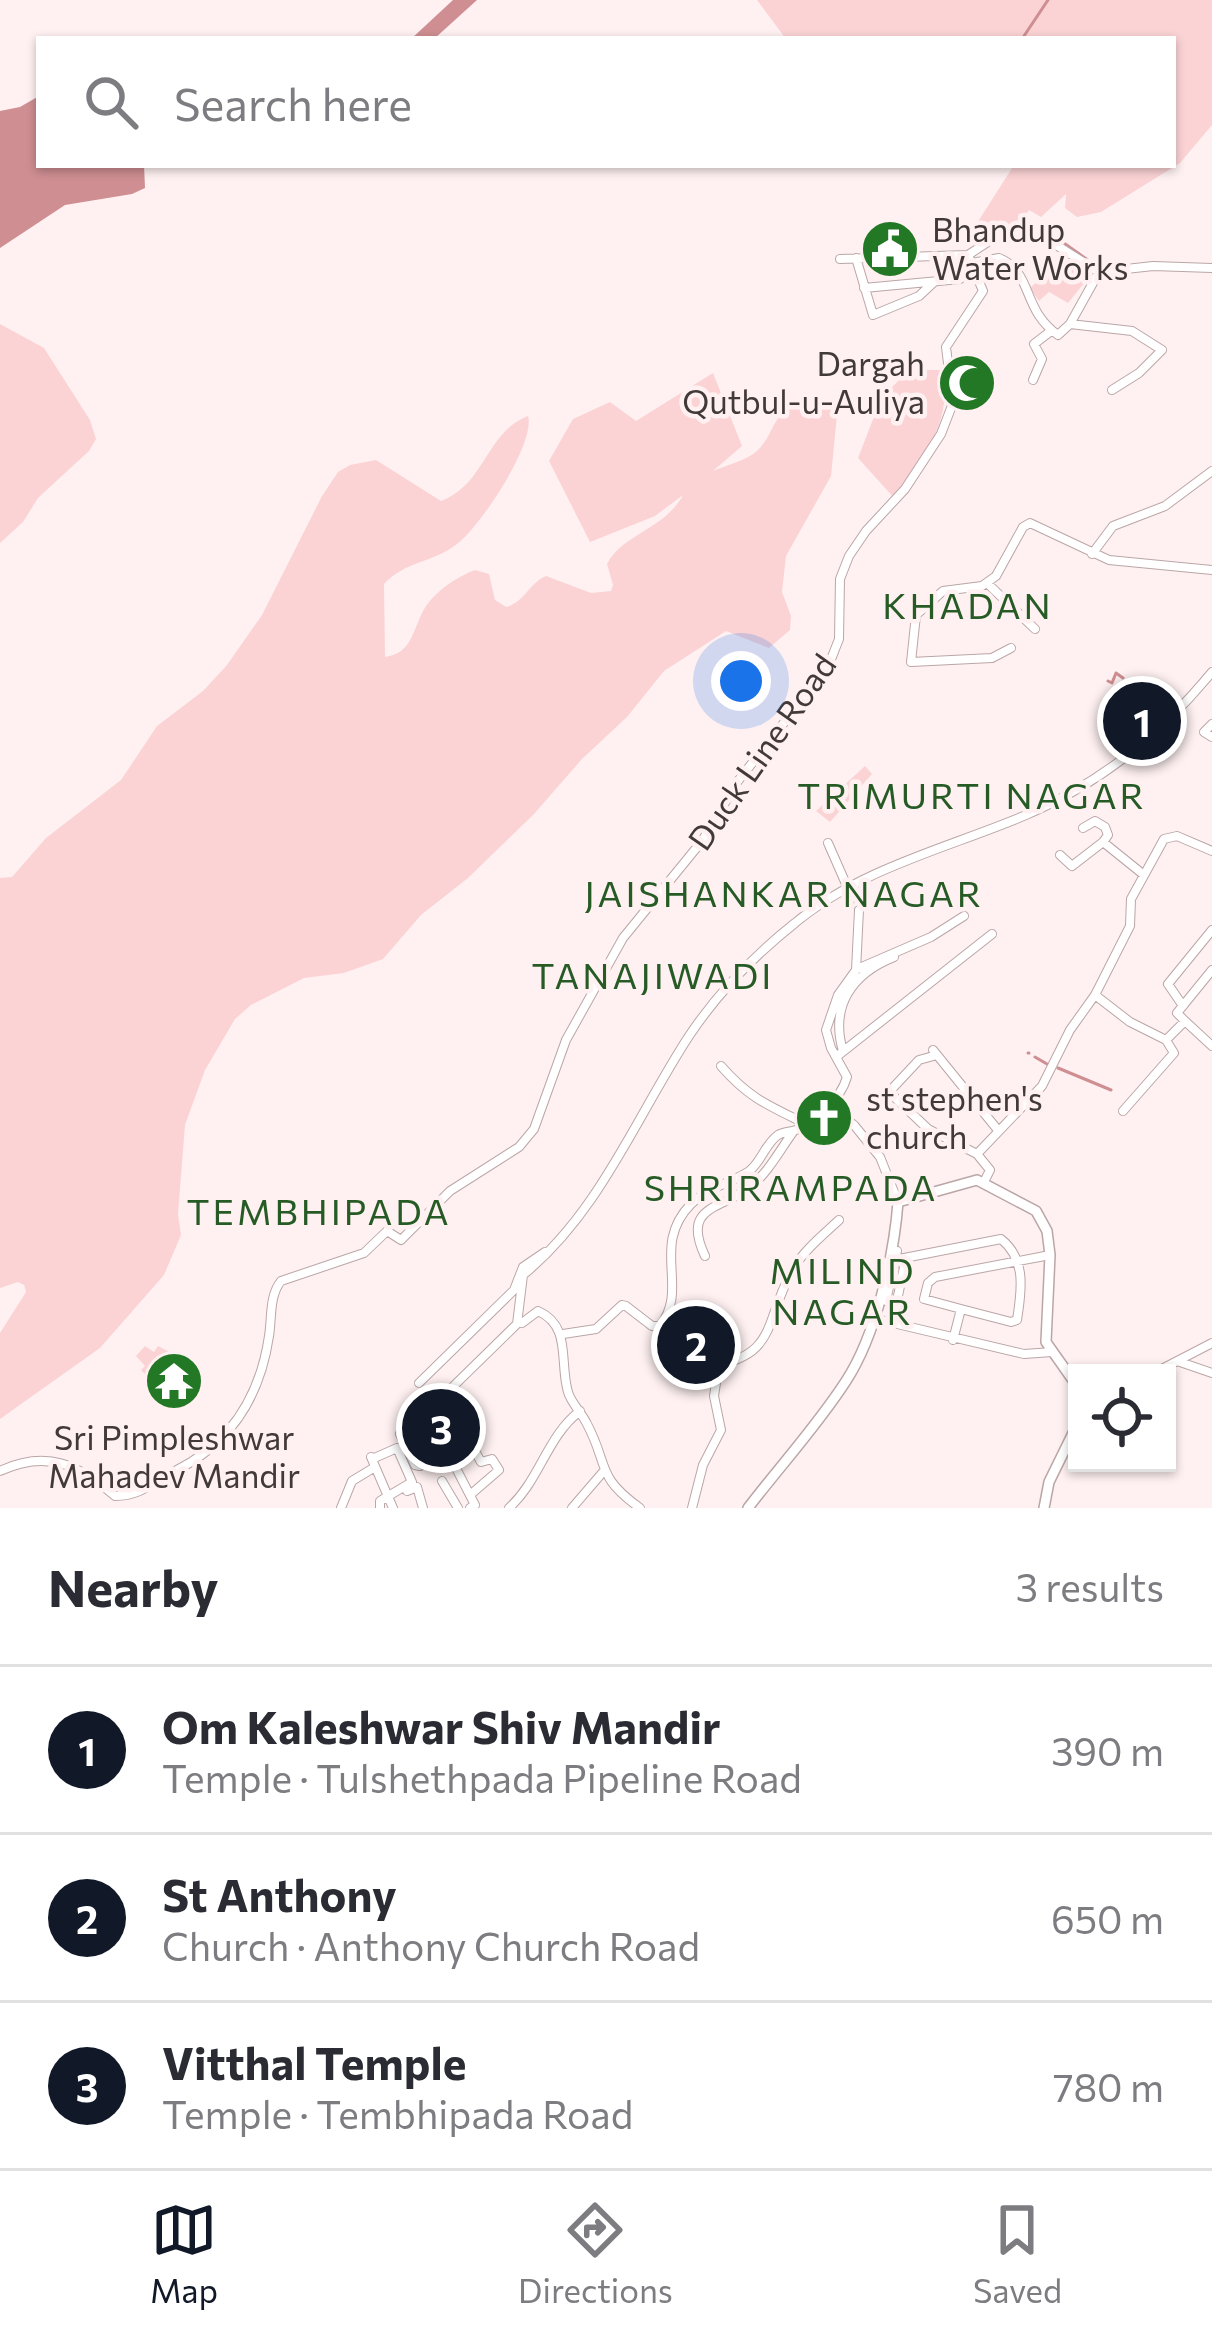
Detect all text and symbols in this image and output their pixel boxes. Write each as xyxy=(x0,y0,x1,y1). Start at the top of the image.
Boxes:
search box xyxy=(36,36,1176,168)
icon: search xyxy=(78,69,144,135)
text: Search here xyxy=(174,75,412,130)
place label: Bhandup Water Works xyxy=(932,208,1129,287)
public building icon: Bhandup Water Works xyxy=(859,218,921,280)
place label: Dargah Qutbul-u-Auliya xyxy=(682,342,925,421)
mosque icon: Dargah Qutbul-u-Auliya xyxy=(936,352,998,414)
district label: KHADAN xyxy=(882,582,1054,626)
street label: Duck Line Road xyxy=(678,645,844,857)
your location xyxy=(711,651,771,711)
pin: 1 xyxy=(1103,676,1181,766)
district label: TRIMURTI NAGAR xyxy=(797,772,1147,816)
district label: JAISHANKAR NAGAR xyxy=(584,870,984,914)
district label: TANAJIWADI xyxy=(532,952,774,996)
place label: st stephen's church xyxy=(866,1077,1043,1156)
church icon: st stephen's church xyxy=(793,1087,855,1149)
district label: SHRIRAMPADA xyxy=(644,1164,938,1208)
district label: TEMBHIPADA xyxy=(187,1188,452,1232)
district label: MILIND NAGAR xyxy=(770,1247,916,1332)
pin: 2 xyxy=(657,1300,735,1390)
temple icon: Sri Pimpleshwar Mahadev Mandir xyxy=(143,1350,205,1412)
map controls xyxy=(1068,1364,1176,1472)
button: locate xyxy=(1068,1364,1176,1472)
pin: 3 xyxy=(402,1383,480,1473)
place label: Sri Pimpleshwar Mahadev Mandir xyxy=(48,1416,300,1495)
text: Nearby xyxy=(48,1555,218,1618)
text: 3 results xyxy=(1016,1562,1164,1610)
text: Om Kaleshwar Shiv Mandir xyxy=(162,1698,721,1753)
text: 1 xyxy=(78,1726,96,1774)
text: 390 m xyxy=(1051,1726,1164,1774)
text: Temple · Tulshethpada Pipeline Road xyxy=(162,1753,802,1801)
text: St Anthony xyxy=(162,1866,397,1921)
text: 2 xyxy=(76,1894,98,1942)
text: 650 m xyxy=(1051,1894,1164,1942)
text: Church · Anthony Church Road xyxy=(162,1921,700,1969)
text: Vitthal Temple xyxy=(162,2034,466,2089)
text: 3 xyxy=(76,2062,98,2110)
text: 780 m xyxy=(1053,2062,1164,2110)
text: Temple · Tembhipada Road xyxy=(162,2089,633,2137)
tab: Map xyxy=(150,2197,218,2310)
tab: Directions xyxy=(518,2197,673,2310)
tab: Saved xyxy=(973,2197,1062,2310)

